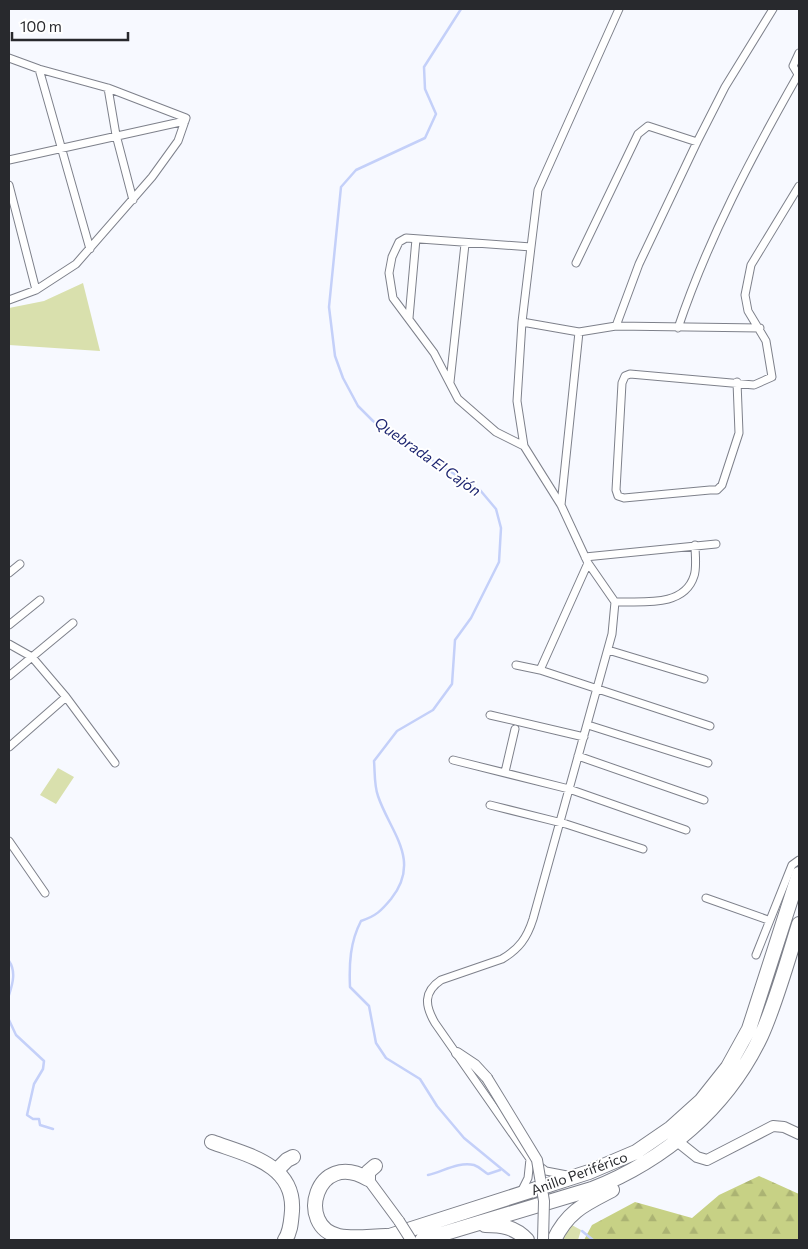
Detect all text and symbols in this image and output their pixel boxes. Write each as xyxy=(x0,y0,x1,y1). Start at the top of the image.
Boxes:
scale bar xyxy=(12,10,129,42)
text: 100 m xyxy=(20,17,62,35)
water label: Quebrada El Cajón xyxy=(371,413,485,499)
street label: Anillo Periférico xyxy=(528,1148,630,1198)

